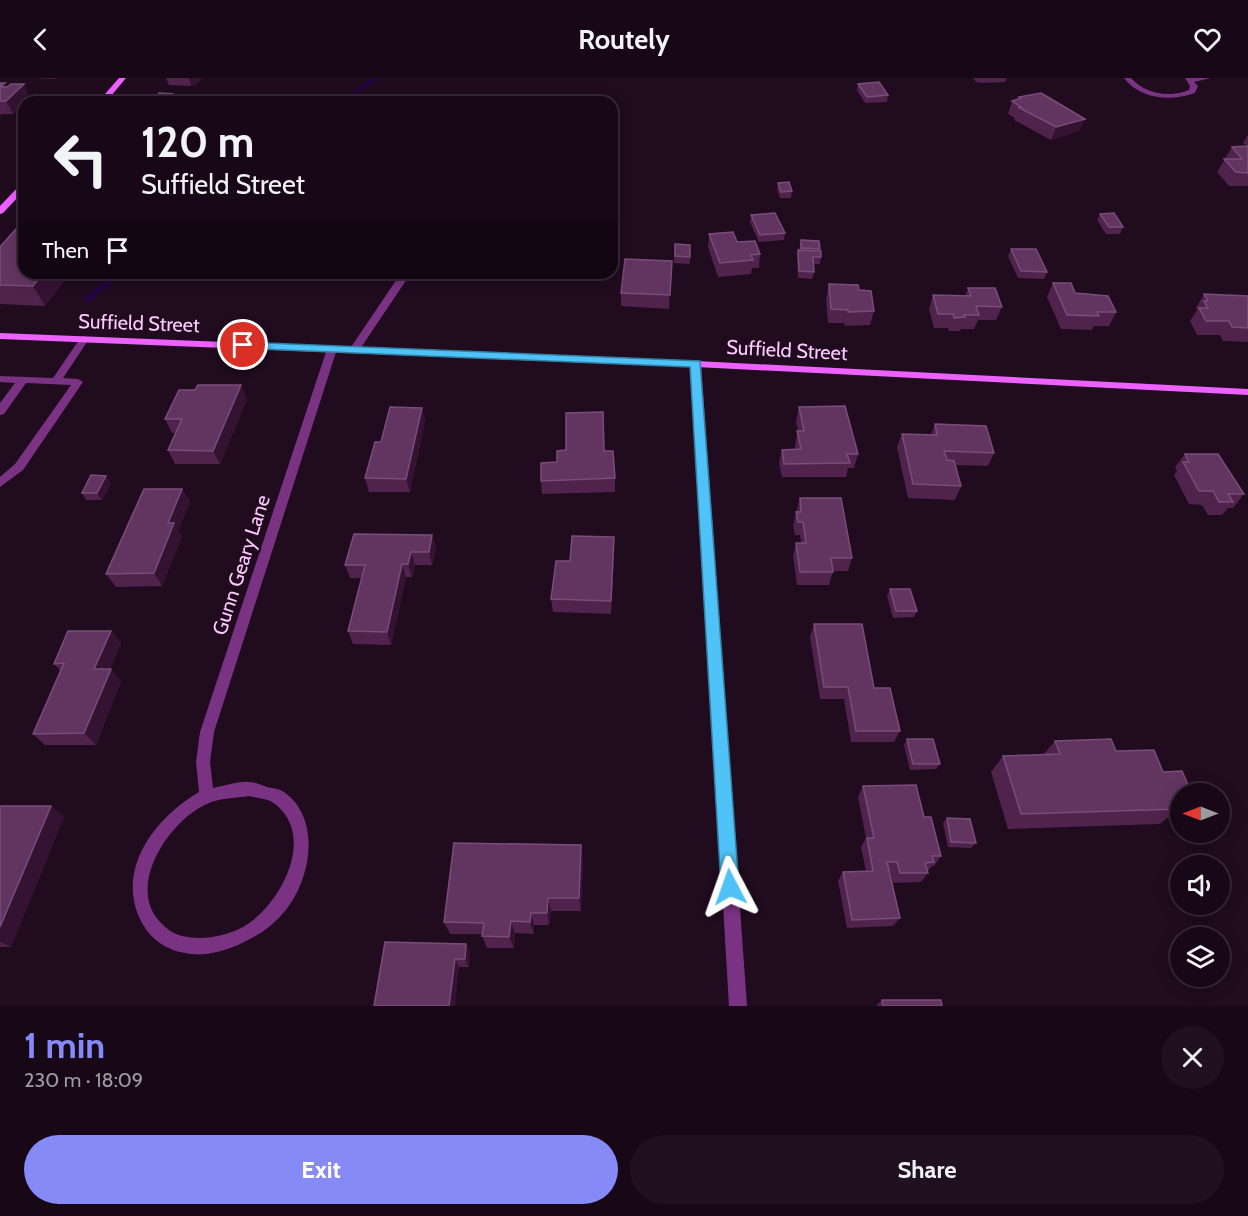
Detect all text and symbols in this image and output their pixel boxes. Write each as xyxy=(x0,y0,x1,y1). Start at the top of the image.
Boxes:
icon: back xyxy=(24,23,57,56)
text: Routely xyxy=(578,23,670,56)
icon: heart xyxy=(1191,23,1224,56)
text: 120 m xyxy=(141,116,254,168)
icon: left xyxy=(42,120,120,198)
text: Suffield Street xyxy=(141,168,305,201)
icon: arrive xyxy=(101,234,134,267)
text: Then xyxy=(42,237,89,264)
street label: Suffield Street xyxy=(78,309,200,337)
pin xyxy=(217,319,268,370)
icon: arrive xyxy=(226,328,259,361)
street label: Suffield Street xyxy=(726,335,848,365)
street label: Gunn Geary Lane xyxy=(207,492,275,638)
north arrow xyxy=(1170,783,1230,843)
map controls xyxy=(1170,783,1230,987)
position arrow xyxy=(698,855,762,919)
button: sound xyxy=(1170,855,1230,915)
button: layers xyxy=(1170,927,1230,987)
text: 1 min xyxy=(24,1023,105,1067)
button: close xyxy=(1161,1026,1224,1089)
text: 230 m · 18:09 xyxy=(24,1068,143,1092)
button: Exit xyxy=(24,1135,618,1204)
button: Share xyxy=(630,1135,1224,1204)

